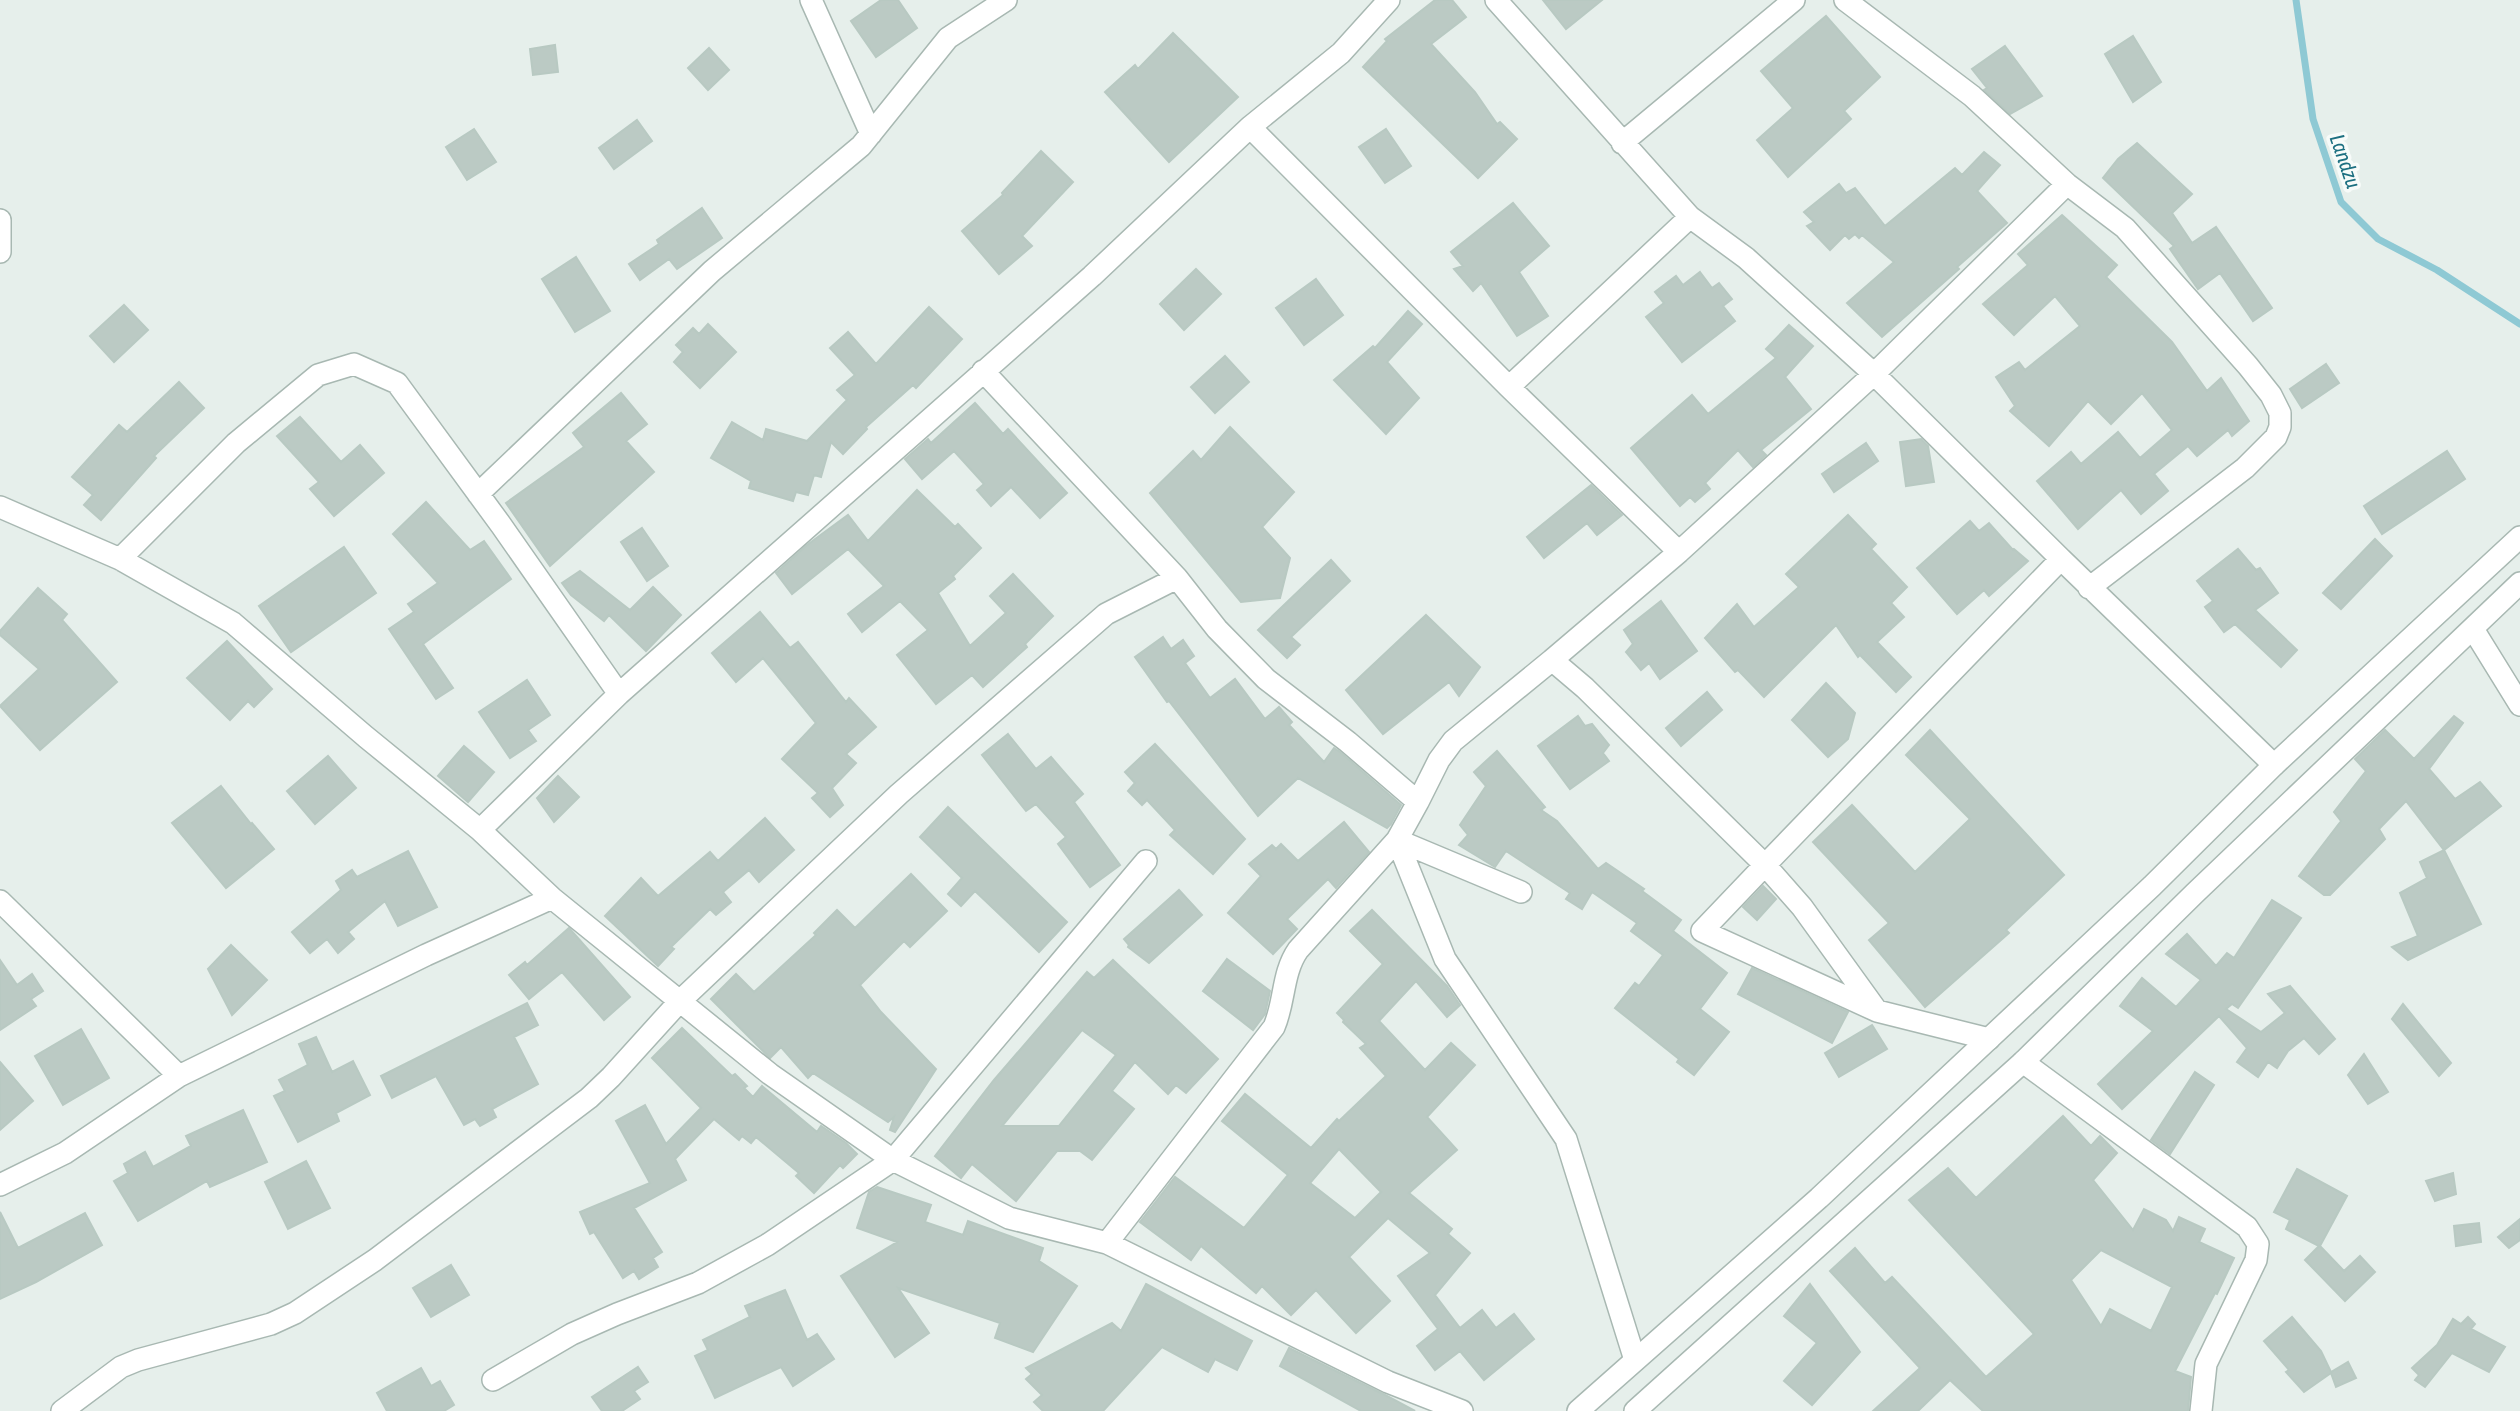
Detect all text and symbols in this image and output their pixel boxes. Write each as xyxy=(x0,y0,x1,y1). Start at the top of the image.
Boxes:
water label: Landzu xyxy=(2326,131,2366,191)

